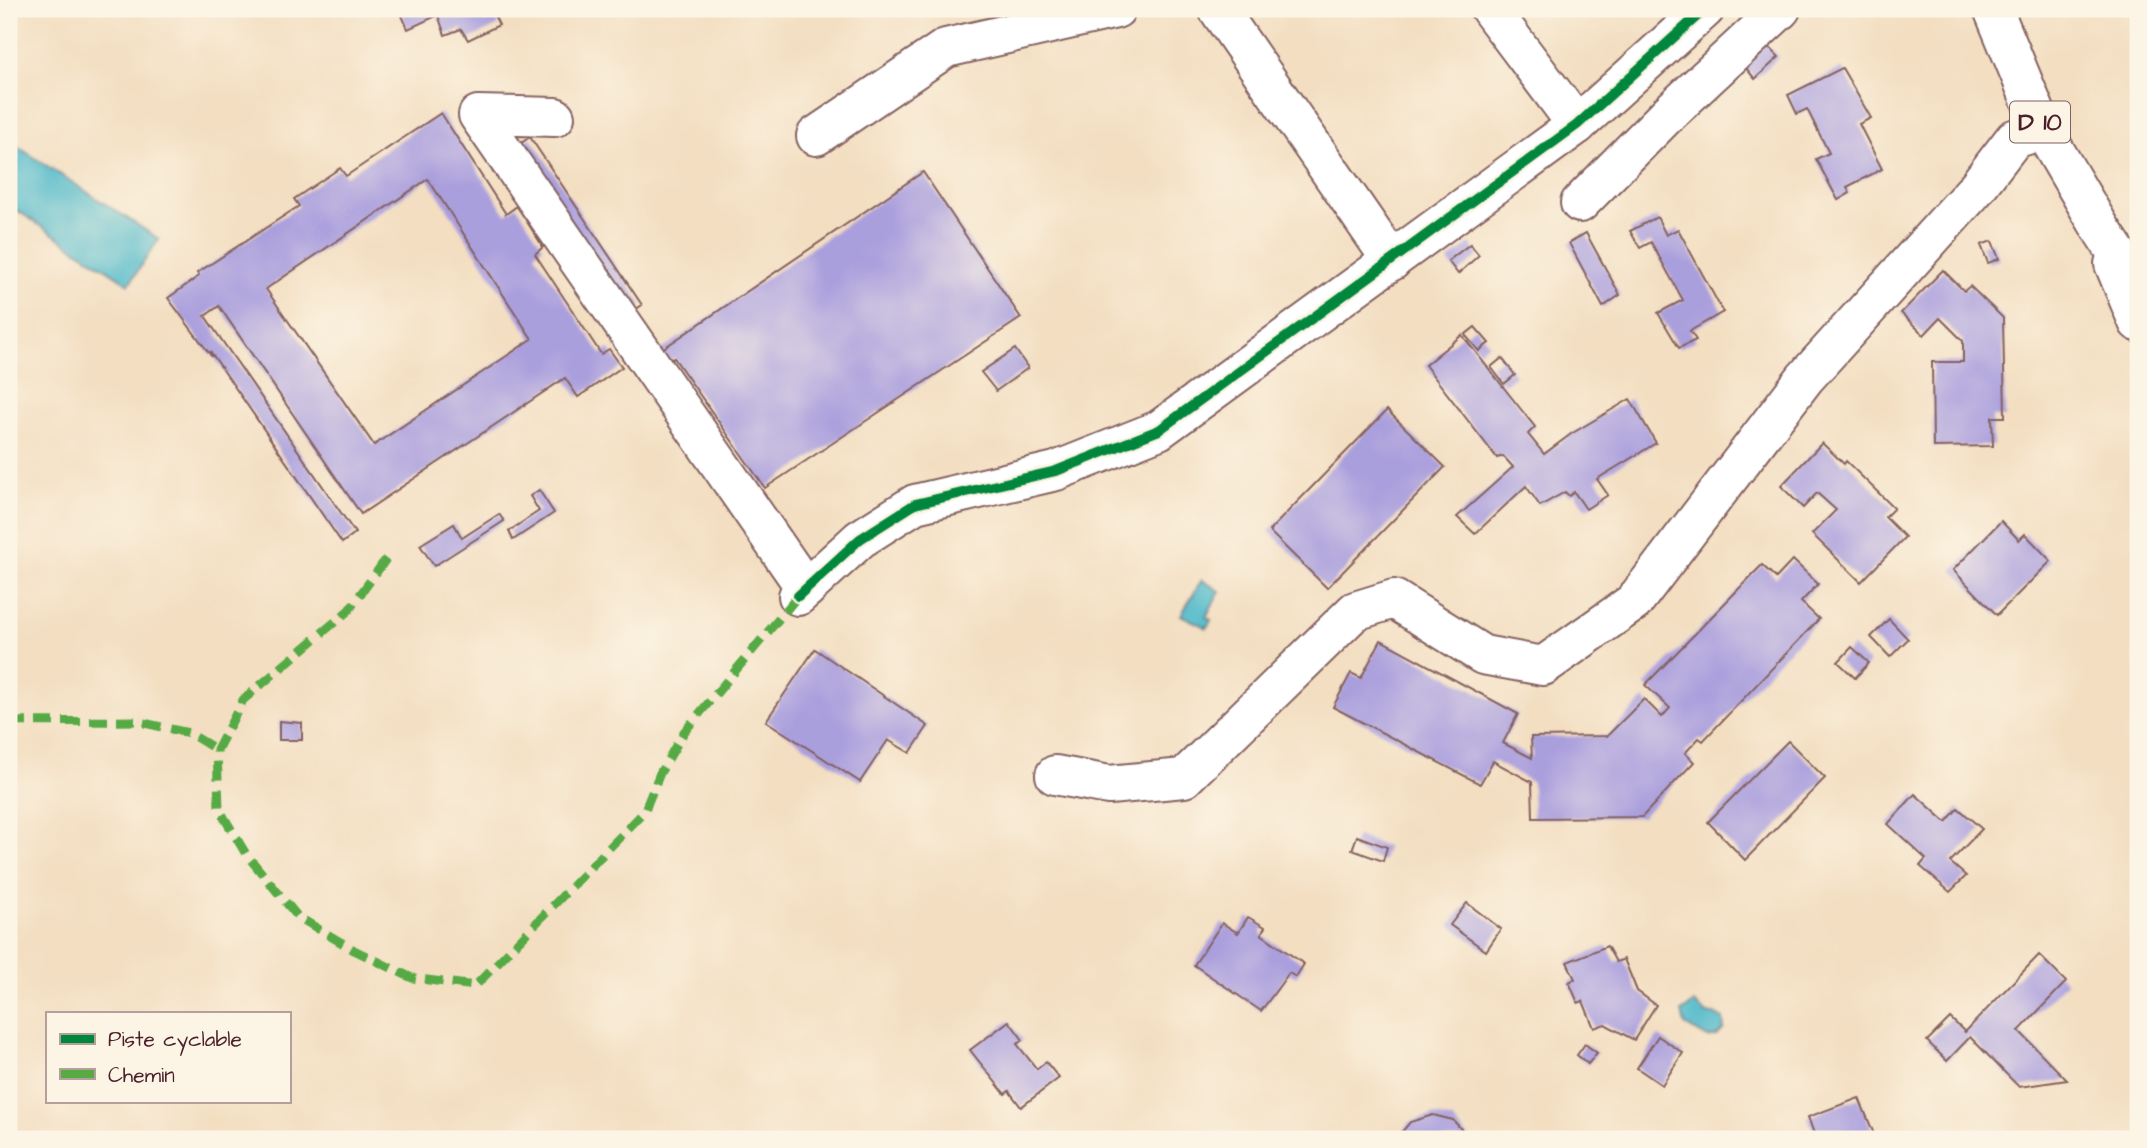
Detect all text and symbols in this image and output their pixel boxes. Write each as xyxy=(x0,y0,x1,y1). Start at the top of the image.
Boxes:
road number: D 10 xyxy=(2010,101,2070,142)
legend xyxy=(46,1012,290,1102)
text: Piste cyclable xyxy=(108,1025,242,1056)
text: Chemin xyxy=(108,1061,175,1090)

